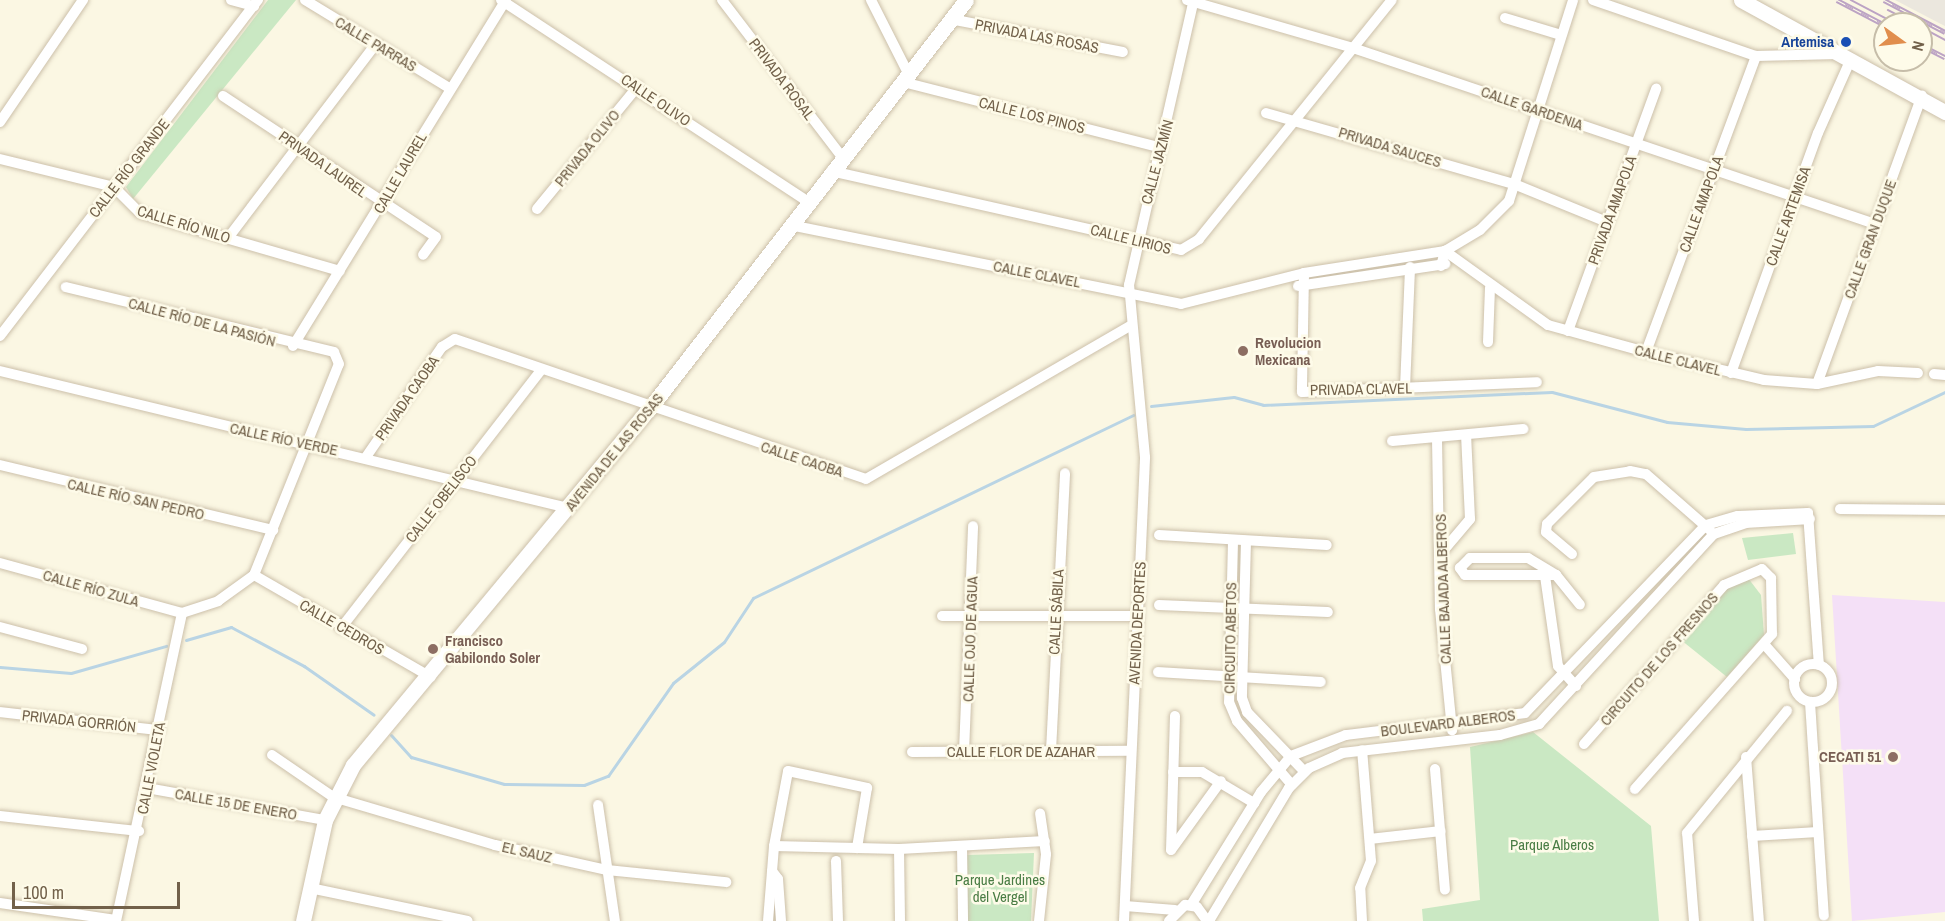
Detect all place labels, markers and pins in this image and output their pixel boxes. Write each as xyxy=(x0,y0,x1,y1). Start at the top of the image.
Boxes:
place label: Artemisa xyxy=(1781,33,1834,51)
marker: Artemisa xyxy=(1839,35,1853,49)
place label: Revolucion Mexicana xyxy=(1255,333,1321,368)
marker: Revolucion Mexicana xyxy=(1236,344,1250,358)
place label: Francisco Gabilondo Soler xyxy=(445,631,540,666)
marker: Francisco Gabilondo Soler xyxy=(426,642,440,656)
place label: CECATI 51 xyxy=(1819,748,1881,766)
marker: CECATI 51 xyxy=(1886,750,1900,764)

